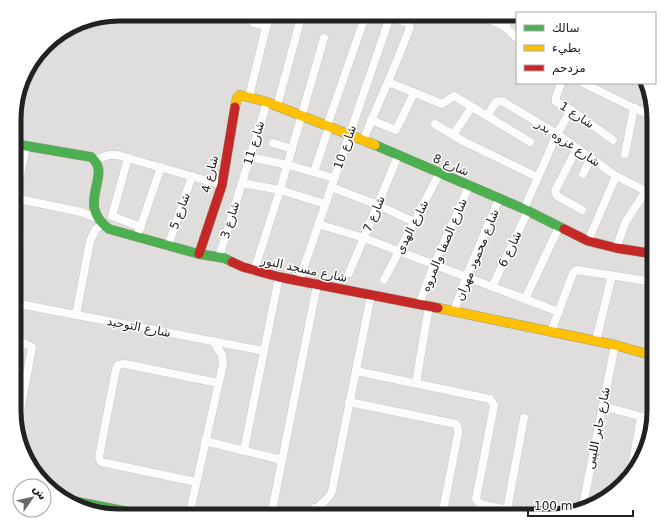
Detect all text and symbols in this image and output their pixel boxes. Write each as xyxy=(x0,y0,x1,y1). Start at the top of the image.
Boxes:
legend xyxy=(516,12,656,84)
text: سالك xyxy=(552,21,579,35)
text: بطيء xyxy=(552,41,581,55)
text: مزدحم xyxy=(552,61,586,76)
street label: شارع 1 xyxy=(557,99,597,132)
street label: شارع غزوه بدر xyxy=(532,116,603,171)
street label: شارع 11 xyxy=(241,119,268,167)
street label: شارع 10 xyxy=(331,123,360,171)
street label: شارع 8 xyxy=(430,151,471,180)
street label: شارع 4 xyxy=(199,154,222,194)
street label: شارع 5 xyxy=(167,191,194,232)
street label: شارع 7 xyxy=(360,194,389,235)
street label: شارع الصفا والمروه xyxy=(418,196,471,294)
street label: شارع الهدى xyxy=(392,198,432,257)
street label: شارع 3 xyxy=(218,200,243,241)
street label: شارع محمود مهران xyxy=(452,207,503,303)
street label: شارع 6 xyxy=(496,229,525,270)
street label: شارع مسجد النور xyxy=(258,253,349,286)
street label: شارع التوحيد xyxy=(106,314,172,341)
street label: شارع جابر الليبى xyxy=(583,386,614,471)
north arrow xyxy=(12,478,52,518)
text: ش xyxy=(30,483,50,503)
scale bar xyxy=(528,492,633,518)
text: 100 m xyxy=(534,499,572,513)

